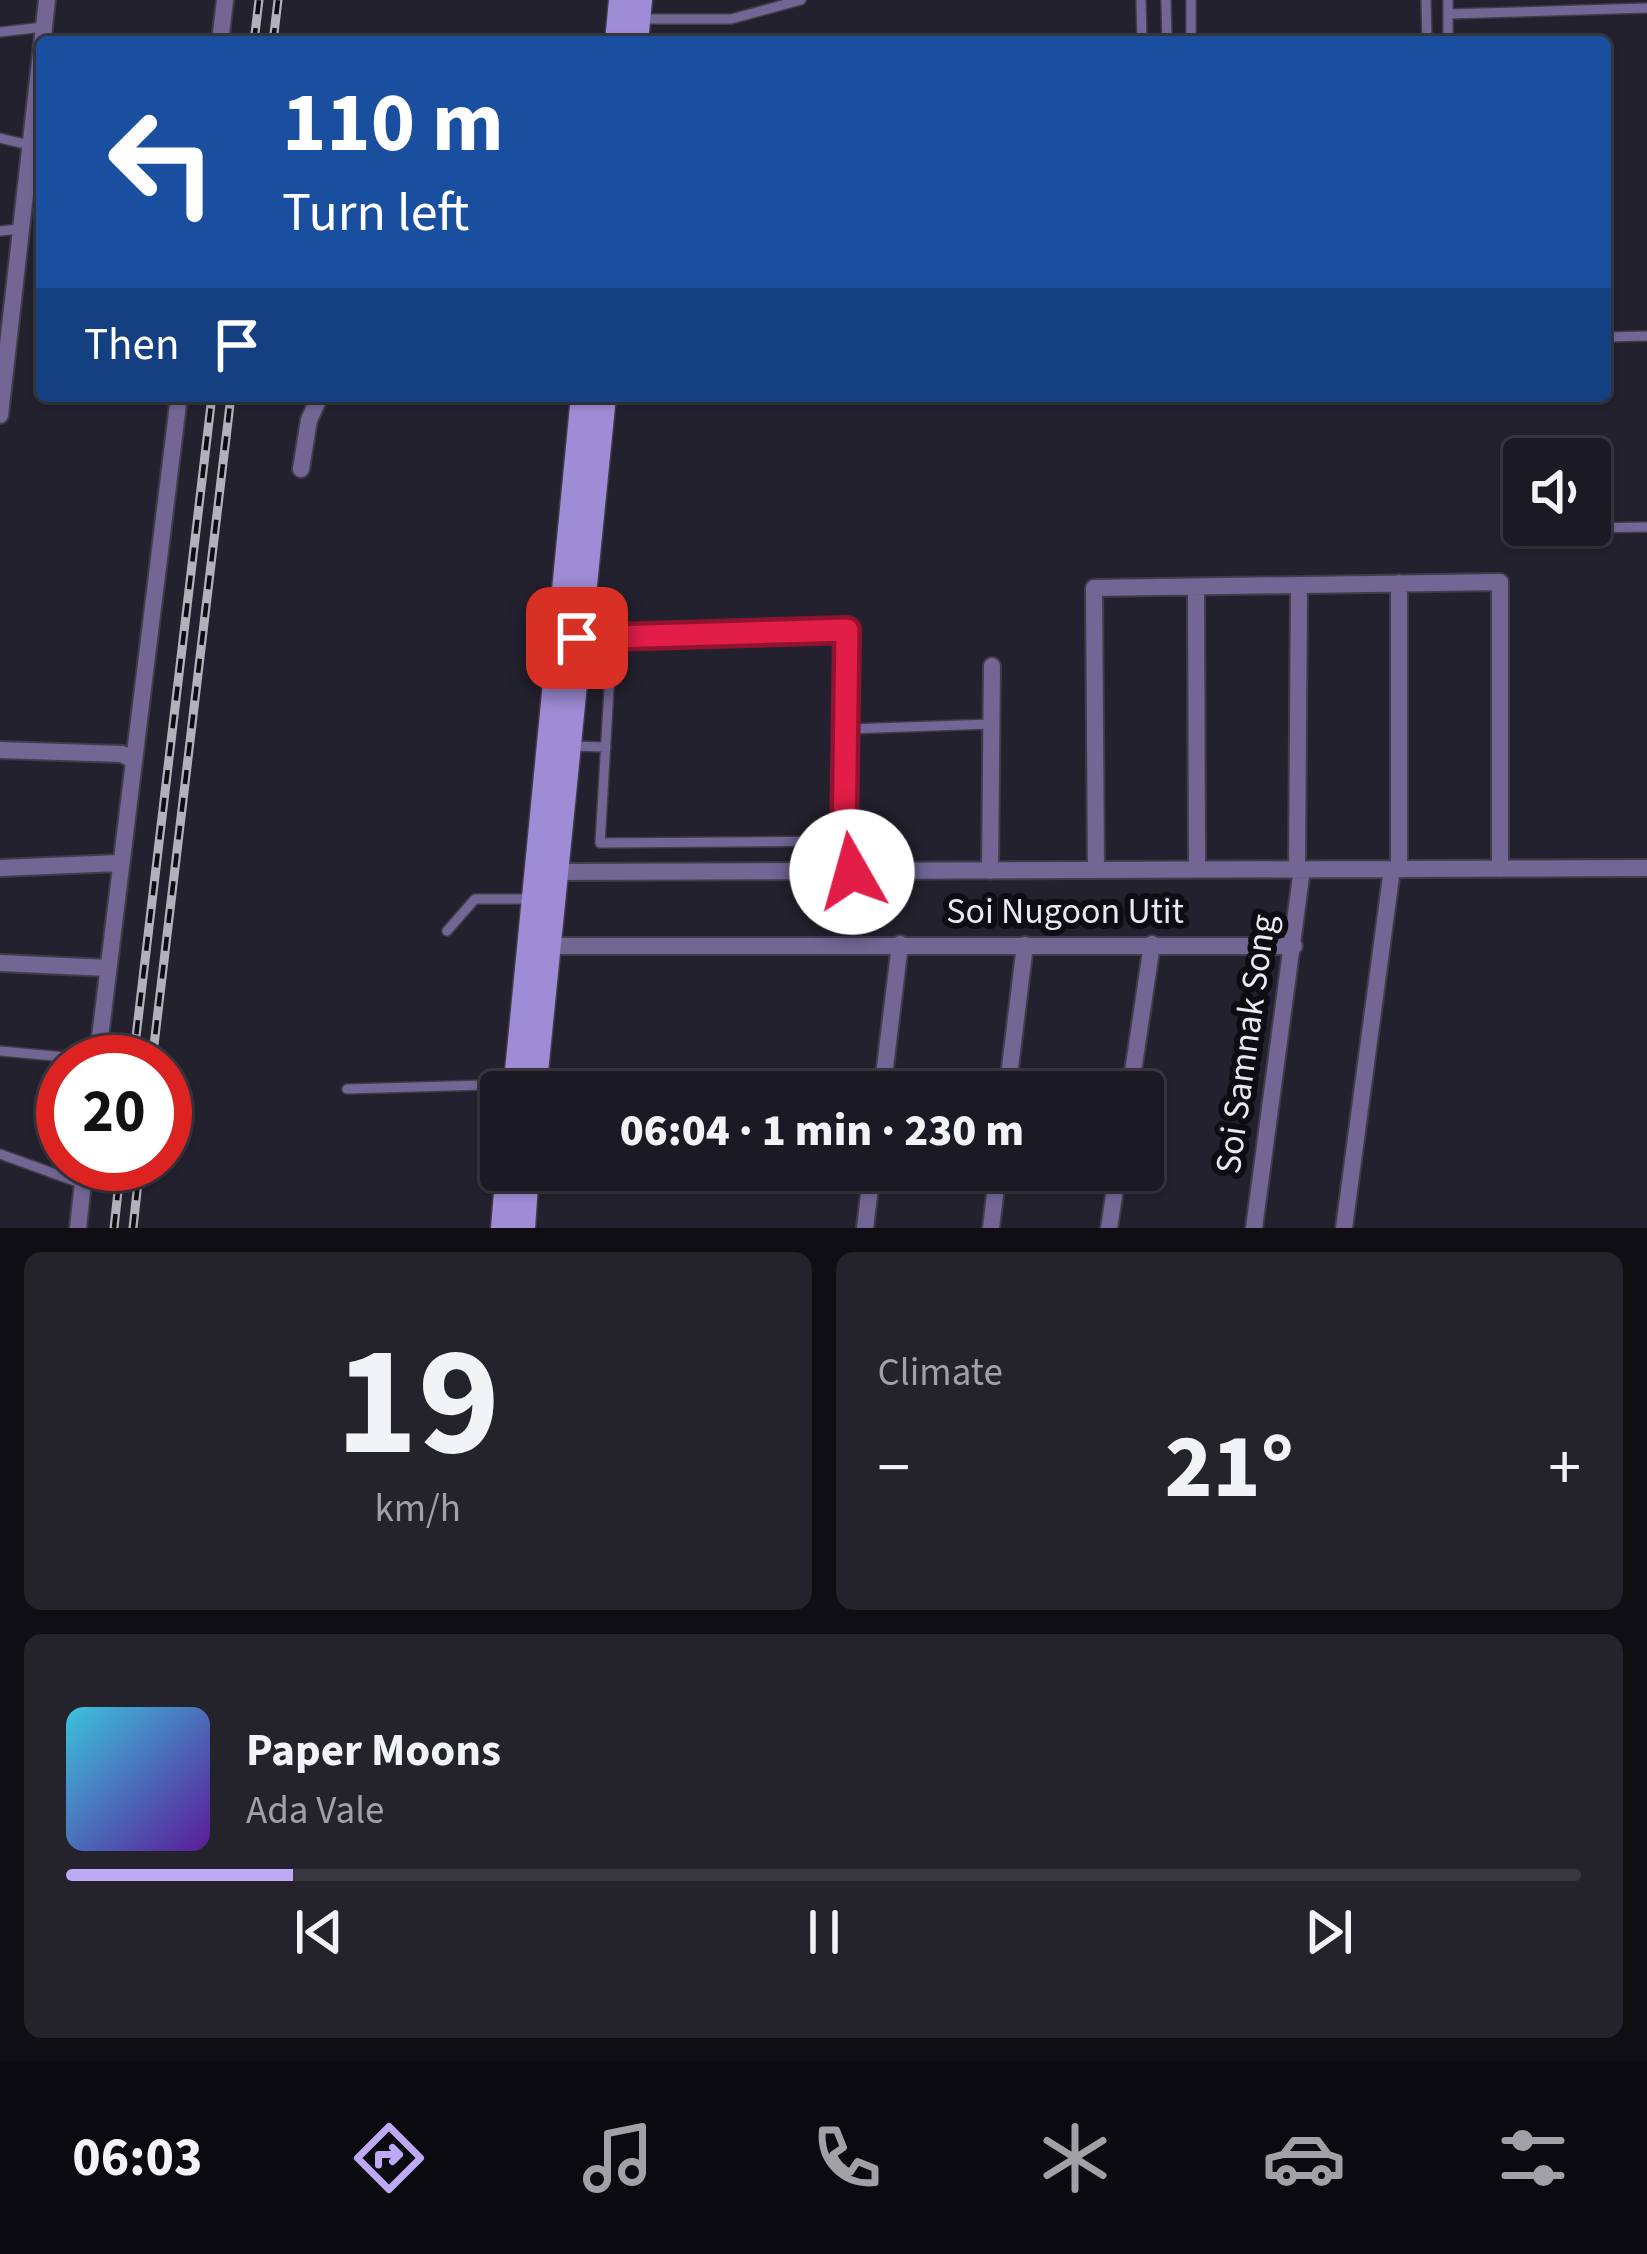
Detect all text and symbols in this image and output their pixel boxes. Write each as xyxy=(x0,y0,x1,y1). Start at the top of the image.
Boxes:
text: 110 m xyxy=(282,64,504,184)
icon: left xyxy=(84,84,240,240)
text: Turn left xyxy=(282,175,469,252)
icon: arrive xyxy=(204,312,270,378)
text: Then xyxy=(84,313,180,377)
map controls xyxy=(1503,438,1611,546)
button: sound xyxy=(1503,438,1611,546)
pin xyxy=(526,587,628,689)
icon: arrive xyxy=(544,605,610,671)
position arrow xyxy=(789,809,915,935)
street label: Soi Nugoon Utit xyxy=(946,886,1184,937)
street label: Soi Samnak Song xyxy=(1203,911,1289,1177)
speed limit sign: 20 xyxy=(36,1035,192,1191)
text: 06:04 · 1 min · 230 m xyxy=(620,1099,1024,1163)
text: 19 xyxy=(335,1292,500,1514)
text: Climate xyxy=(878,1345,1003,1401)
text: 21° xyxy=(1164,1404,1294,1532)
text: − xyxy=(878,1421,910,1515)
text: + xyxy=(1548,1421,1581,1515)
text: km/h xyxy=(374,1481,461,1537)
text: Paper Moons xyxy=(246,1719,501,1783)
text: Ada Vale xyxy=(246,1783,384,1839)
icon: previous xyxy=(286,1899,352,1965)
icon: pause xyxy=(791,1899,857,1965)
icon: next xyxy=(1296,1899,1362,1965)
icon: directions xyxy=(347,2116,431,2200)
icon: music xyxy=(576,2116,660,2200)
icon: phone xyxy=(805,2116,889,2200)
icon: climate xyxy=(1033,2116,1117,2200)
icon: car xyxy=(1262,2116,1346,2200)
icon: filters xyxy=(1491,2116,1575,2200)
text: 06:03 xyxy=(72,2120,203,2197)

